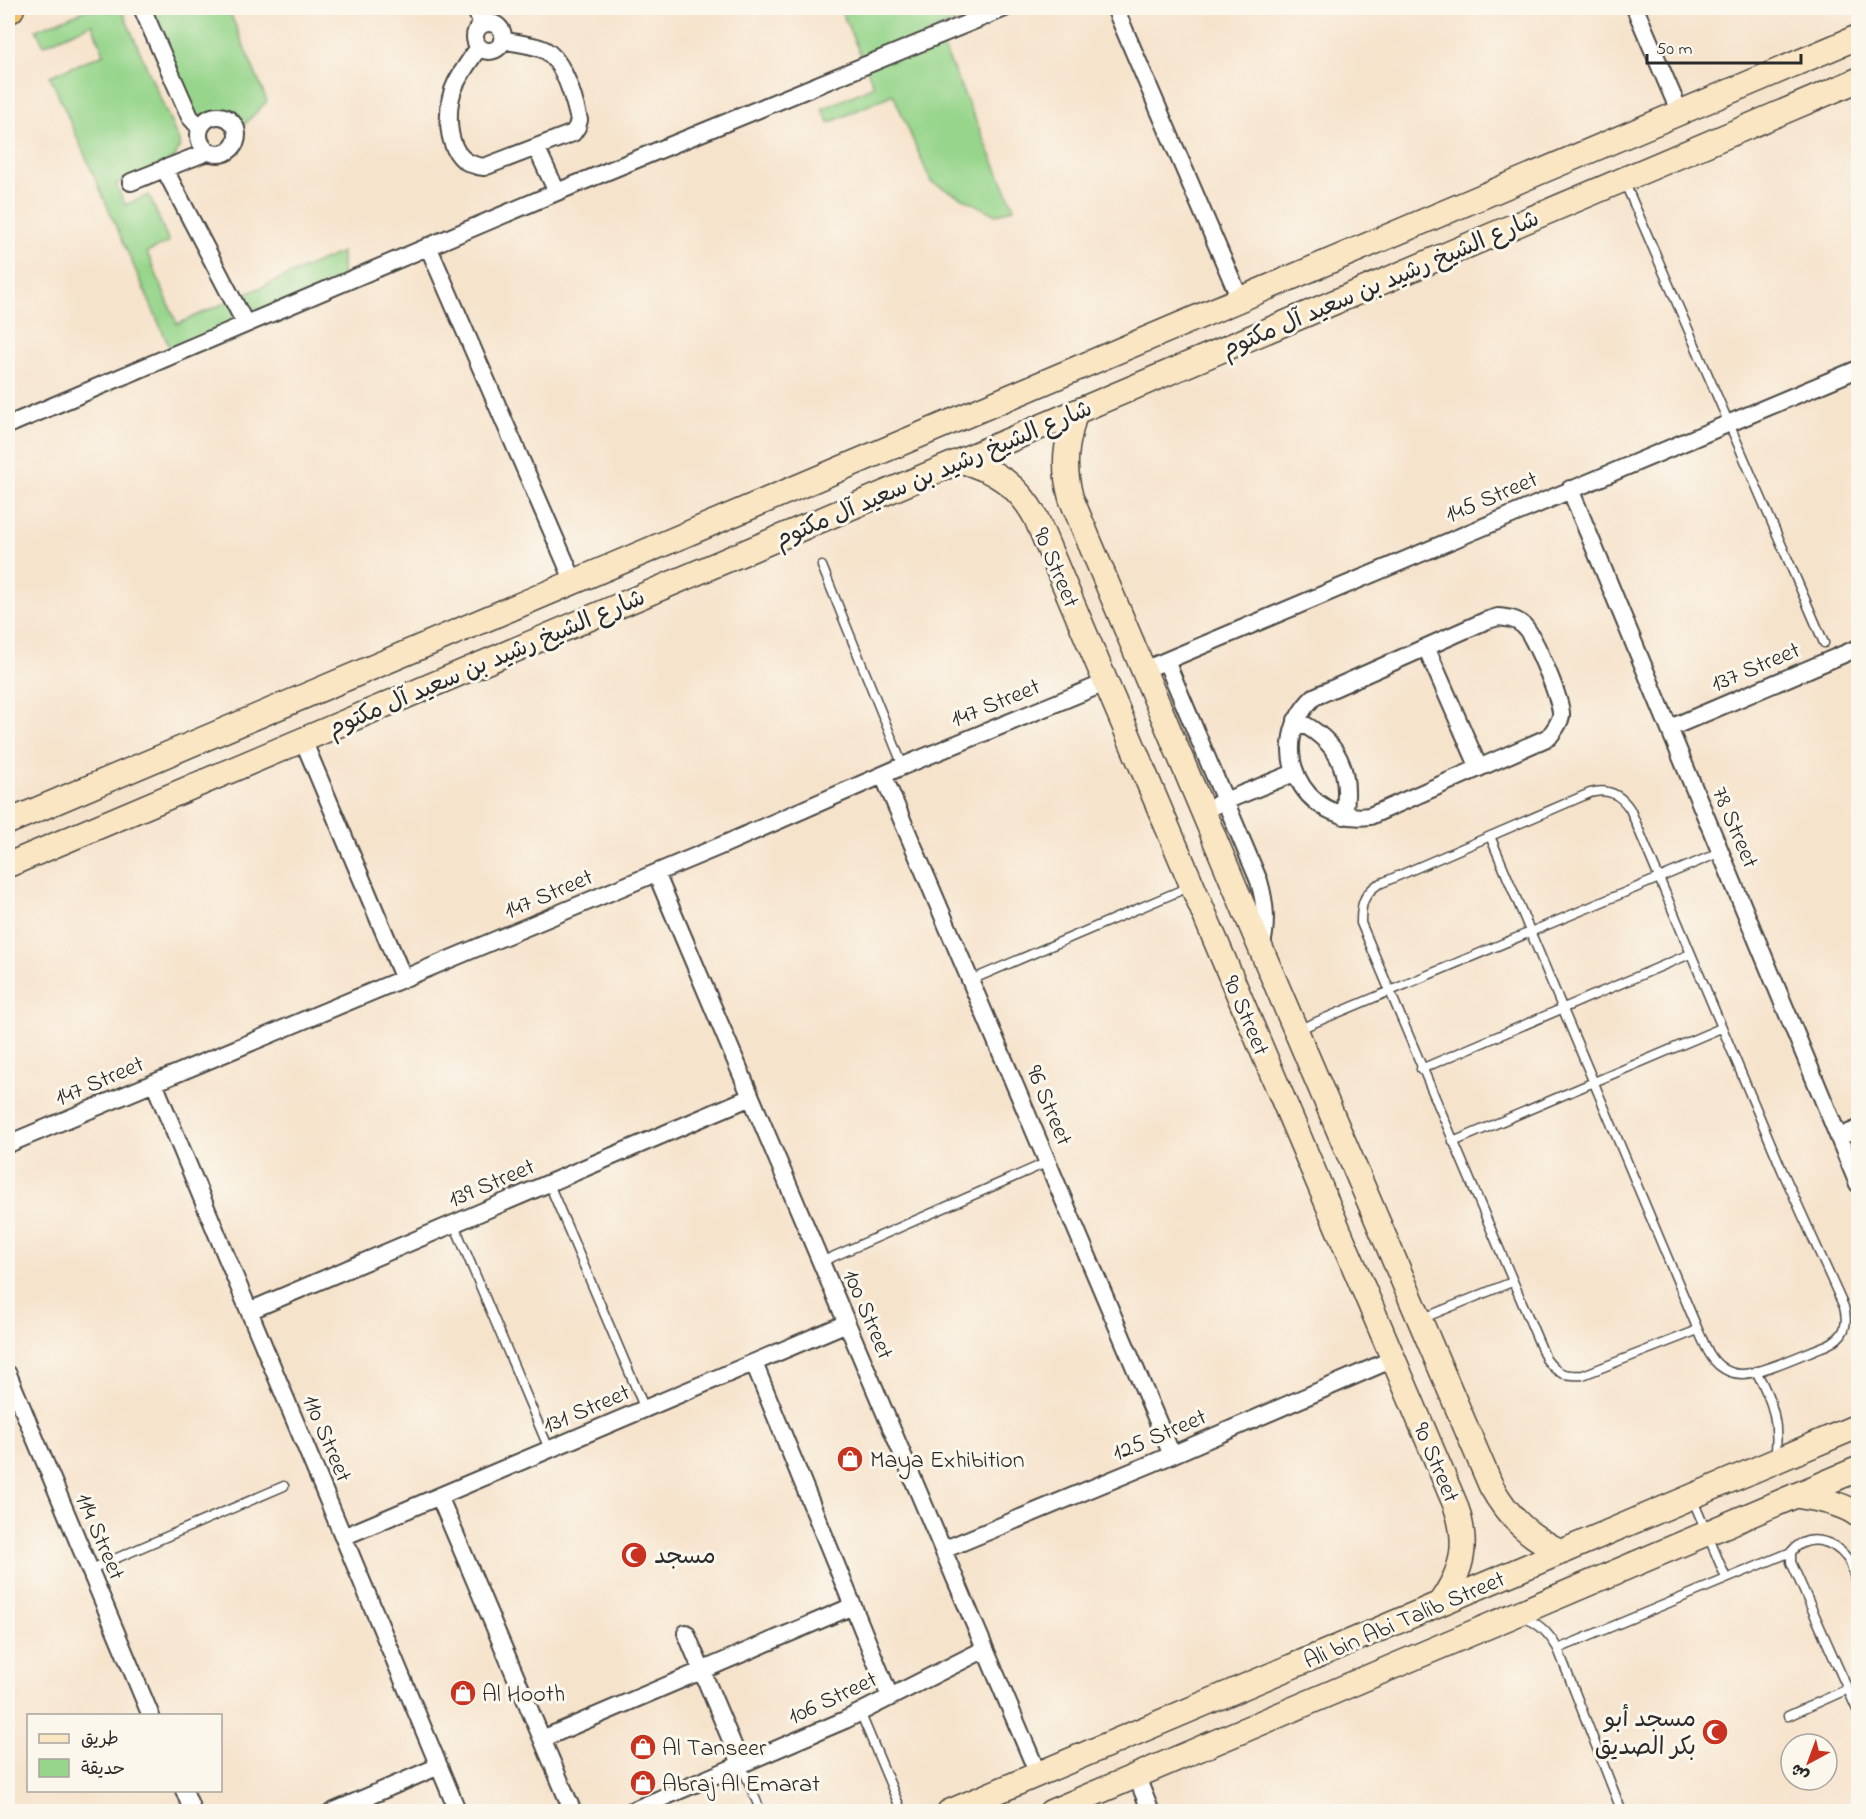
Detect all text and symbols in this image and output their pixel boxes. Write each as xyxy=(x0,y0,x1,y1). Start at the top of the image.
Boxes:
scale bar xyxy=(1647,27,1802,65)
text: 50 m xyxy=(1656,37,1693,63)
street label: شارع الشيخ رشيد بن سعيد آل مكتوم xyxy=(1217,202,1545,368)
street label: شارع الشيخ رشيد بن سعيد آل مكتوم xyxy=(770,392,1098,558)
street label: 145 Street xyxy=(1440,463,1544,534)
street label: 90 Street xyxy=(1022,522,1087,614)
street label: شارع الشيخ رشيد بن سعيد آل مكتوم xyxy=(323,581,651,747)
street label: 137 Street xyxy=(1706,634,1806,703)
street label: 147 Street xyxy=(946,671,1046,738)
street label: 78 Street xyxy=(1701,782,1766,874)
street label: 147 Street xyxy=(499,861,599,930)
street label: 90 Street xyxy=(1212,970,1277,1062)
street label: 147 Street xyxy=(50,1048,150,1117)
street label: 96 Street xyxy=(1015,1060,1080,1152)
street label: 139 Street xyxy=(443,1150,541,1218)
street label: 100 Street xyxy=(832,1264,901,1365)
street label: 131 Street xyxy=(538,1376,636,1444)
street label: 110 Street xyxy=(292,1390,360,1488)
street label: 125 Street xyxy=(1107,1401,1213,1472)
street label: 90 Street xyxy=(1402,1417,1467,1509)
shop icon: Maya Exhibition xyxy=(835,1444,865,1474)
place label: Maya Exhibition xyxy=(870,1444,1025,1480)
street label: 114 Street xyxy=(65,1488,133,1586)
mosque icon: مسجد xyxy=(619,1540,649,1570)
place label: مسجد xyxy=(654,1540,716,1575)
street label: Ali bin Abi Talib Street xyxy=(1299,1563,1511,1680)
street label: 106 Street xyxy=(783,1663,884,1735)
shop icon: Al Hooth xyxy=(448,1678,478,1708)
place label: Al Hooth xyxy=(482,1678,565,1713)
place label: مسجد أبو بكر الصديق xyxy=(1595,1703,1696,1766)
legend xyxy=(27,1714,222,1792)
mosque icon: مسجد أبو بكر الصديق xyxy=(1700,1717,1730,1747)
text: طريق xyxy=(81,1727,119,1753)
shop icon: Al Tanseer xyxy=(628,1732,658,1762)
place label: Al Tanseer xyxy=(662,1732,767,1767)
north arrow xyxy=(1779,1732,1839,1792)
text: حديقة xyxy=(81,1757,125,1783)
text: ش xyxy=(1786,1757,1815,1787)
shop icon: Abraj Al Emarat xyxy=(628,1768,658,1798)
place label: Abraj Al Emarat xyxy=(662,1768,820,1803)

